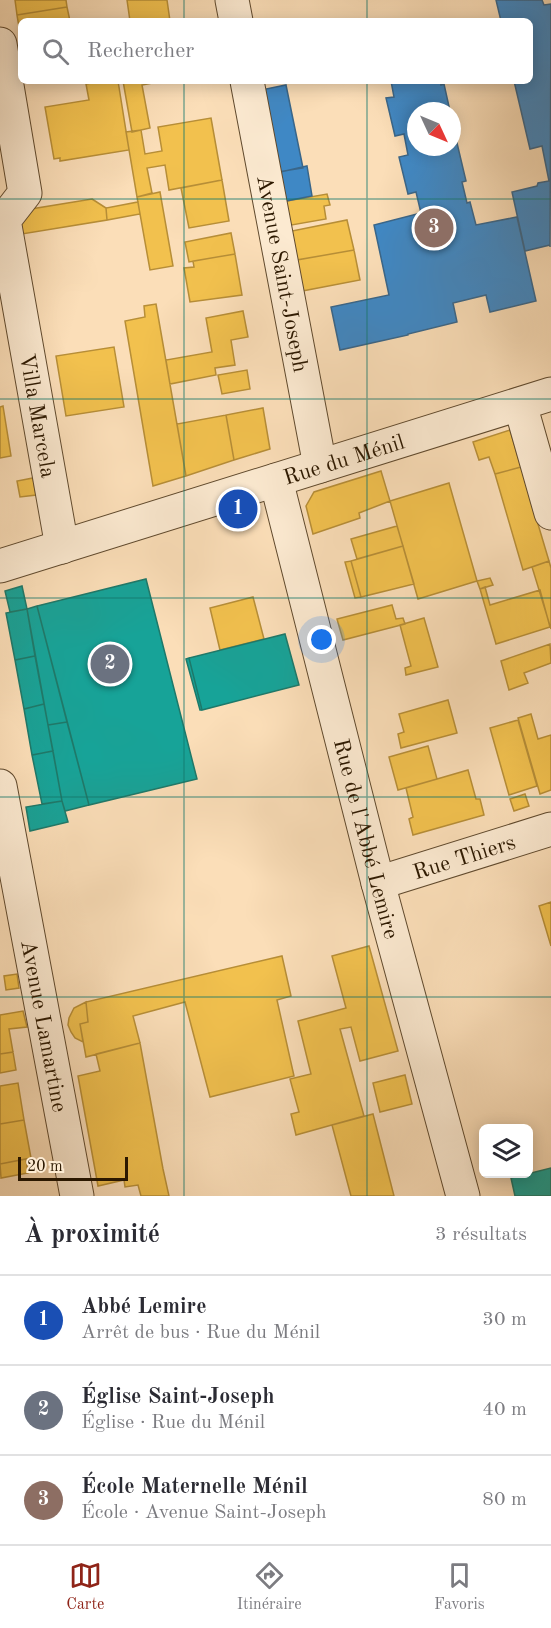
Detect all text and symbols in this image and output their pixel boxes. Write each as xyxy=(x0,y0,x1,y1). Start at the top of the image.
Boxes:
search box xyxy=(18,18,533,84)
icon: search xyxy=(39,35,72,68)
text: Rechercher xyxy=(87,40,194,62)
north arrow xyxy=(407,102,461,156)
street label: Avenue Saint-Joseph xyxy=(252,174,311,374)
pin: 3 xyxy=(414,206,454,250)
street label: Villa Marcela xyxy=(15,352,59,480)
street label: Rue du Ménil xyxy=(281,431,408,490)
pin: 1 xyxy=(218,486,258,532)
your location xyxy=(307,625,336,654)
pin: 2 xyxy=(90,642,130,686)
street label: Rue de l'Abbé Lemire xyxy=(329,737,402,942)
street label: Rue Thiers xyxy=(411,832,518,884)
street label: Avenue Lamartine xyxy=(16,938,70,1114)
map controls xyxy=(479,1124,533,1178)
button: layers xyxy=(479,1124,533,1178)
scale bar xyxy=(18,1154,128,1182)
text: 20 m xyxy=(27,1159,63,1175)
text: À proximité xyxy=(24,1222,160,1248)
text: 3 résultats xyxy=(435,1225,527,1245)
text: Abbé Lemire xyxy=(81,1296,207,1318)
text: 1 xyxy=(38,1310,49,1330)
text: 30 m xyxy=(482,1310,527,1330)
text: Arrêt de bus · Rue du Ménil xyxy=(81,1323,320,1343)
text: Église Saint-Joseph xyxy=(81,1386,274,1408)
text: 2 xyxy=(38,1400,49,1420)
text: 40 m xyxy=(482,1400,527,1420)
text: Église · Rue du Ménil xyxy=(81,1413,265,1433)
text: École Maternelle Ménil xyxy=(81,1476,308,1498)
text: 3 xyxy=(38,1490,49,1510)
text: 80 m xyxy=(482,1490,527,1510)
text: École · Avenue Saint-Joseph xyxy=(81,1503,327,1523)
tab: Carte xyxy=(66,1559,104,1615)
tab: Itinéraire xyxy=(237,1559,302,1615)
tab: Favoris xyxy=(434,1559,485,1615)

